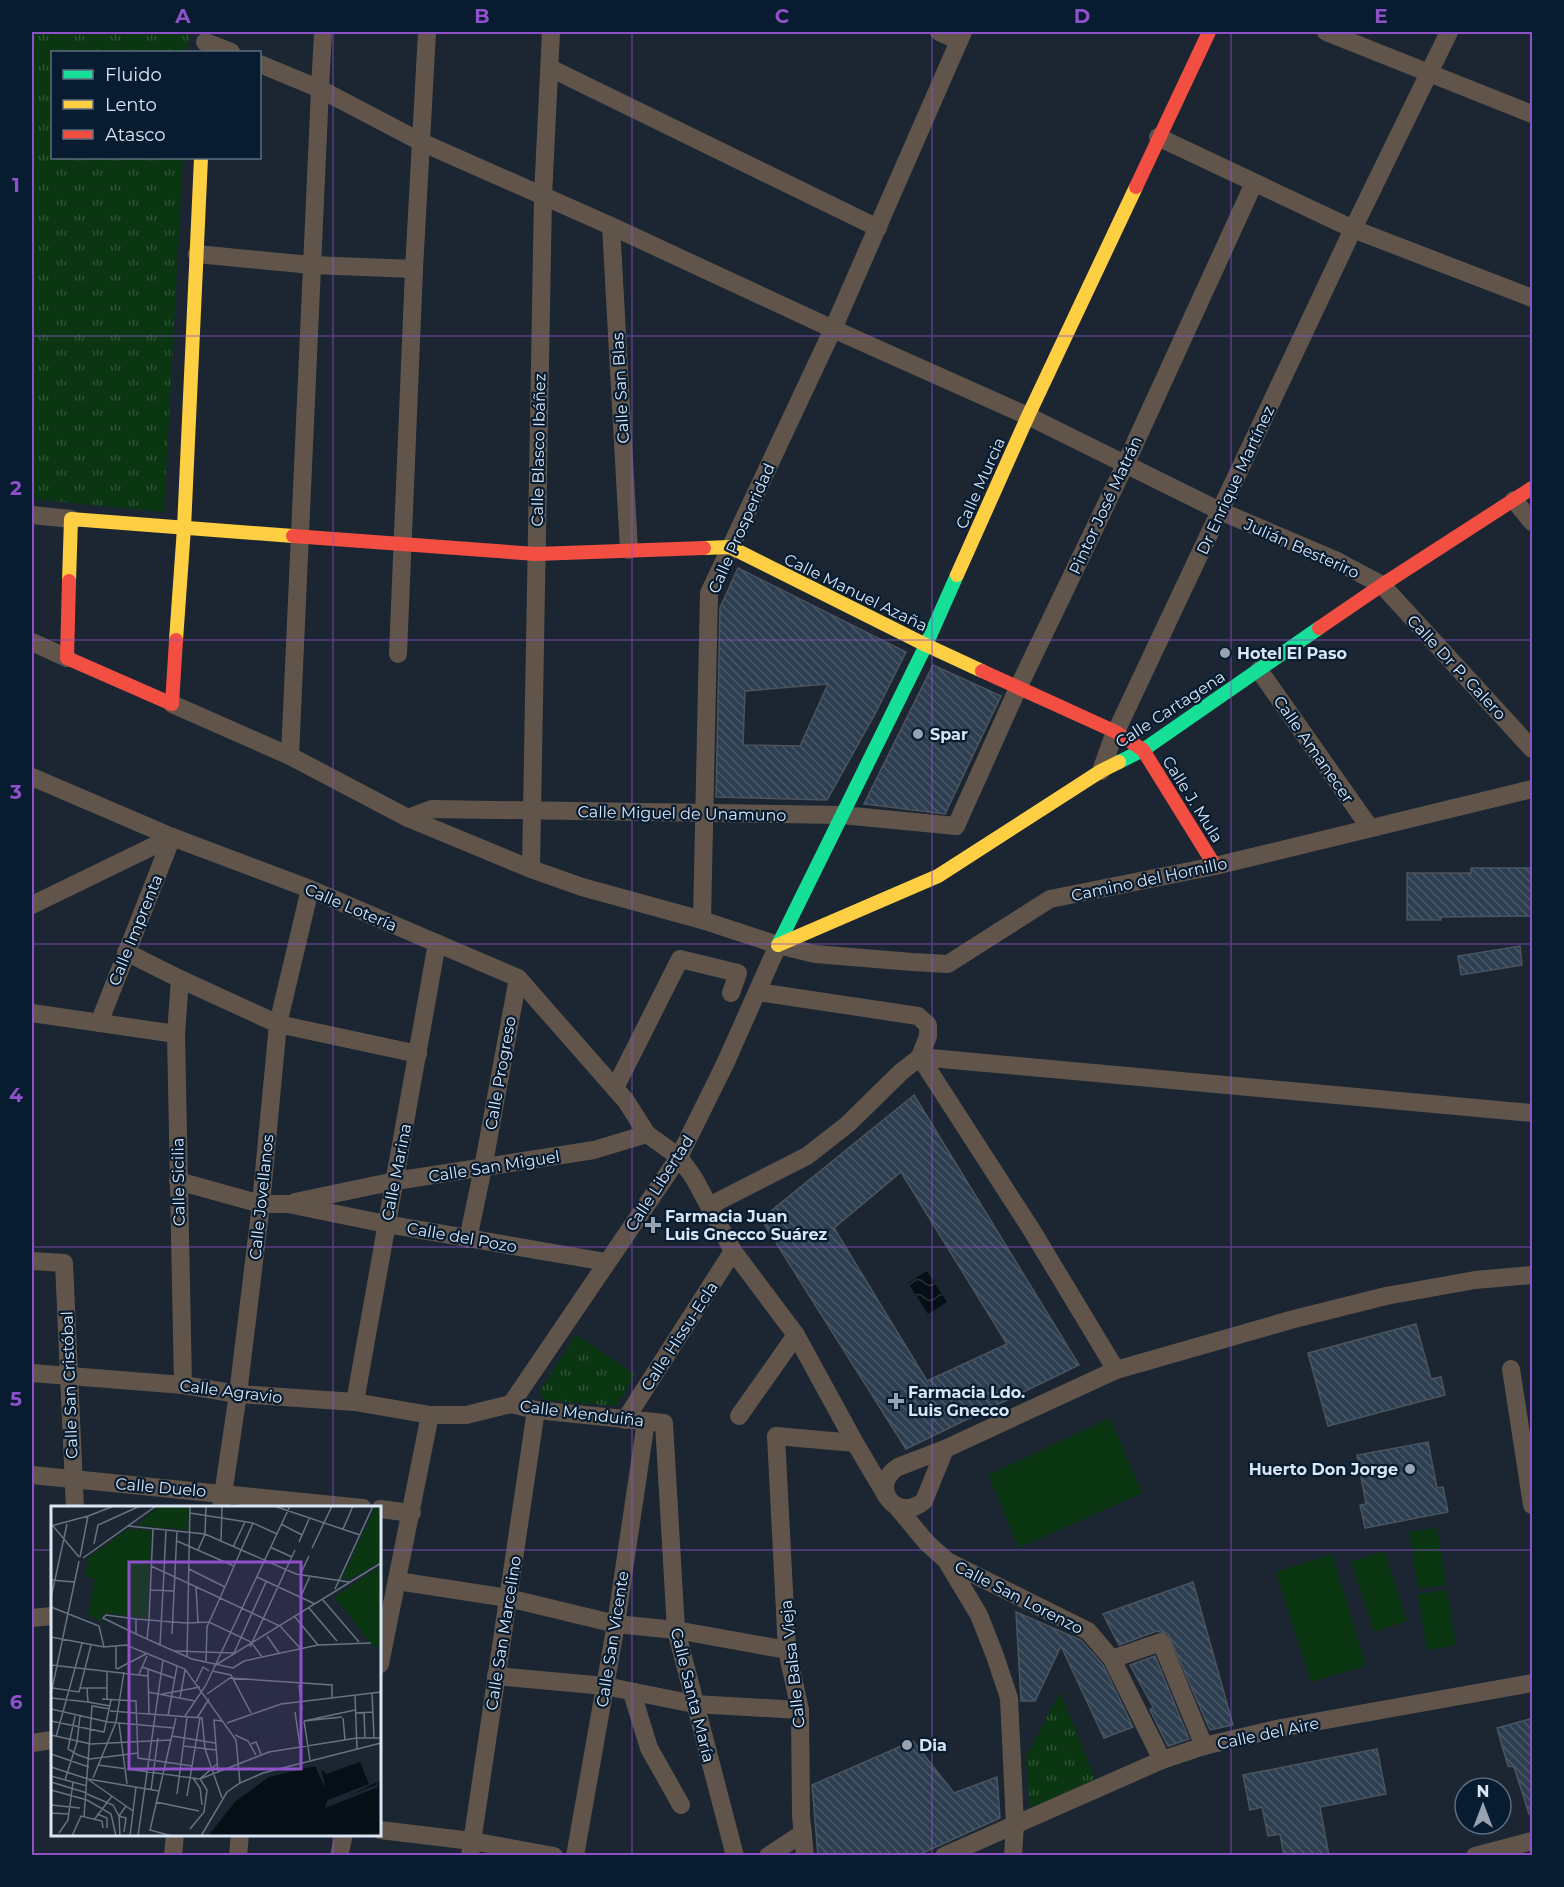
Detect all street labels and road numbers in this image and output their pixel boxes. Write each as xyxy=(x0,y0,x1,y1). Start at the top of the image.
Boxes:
street label: Calle San Blas xyxy=(608,332,633,444)
street label: Calle Blasco Ibáñez xyxy=(528,373,549,527)
street label: Dr Enrique Martínez xyxy=(1193,403,1278,558)
street label: Pintor José Matrán xyxy=(1065,433,1146,577)
street label: Calle Murcia xyxy=(952,435,1009,532)
street label: Calle Prosperidad xyxy=(704,460,779,596)
street label: Julián Besteriro xyxy=(1240,514,1362,582)
street label: Calle Manuel Azaña xyxy=(781,550,930,635)
street label: Calle Dr P. Calero xyxy=(1403,611,1510,724)
street label: Calle Cartagena xyxy=(1112,667,1229,752)
street label: Calle Amanecer xyxy=(1270,692,1358,807)
street label: Calle J. Mula xyxy=(1158,753,1227,846)
street label: Calle Miguel de Unamuno xyxy=(577,802,787,825)
street label: Camino del Hornillo xyxy=(1069,854,1229,905)
street label: Calle Imprenta xyxy=(105,872,166,988)
street label: Calle Lotería xyxy=(302,879,400,935)
street label: Calle Progreso xyxy=(481,1015,520,1131)
street label: Calle Marina xyxy=(378,1122,415,1222)
street label: Calle Libertad xyxy=(621,1132,697,1235)
street label: Calle Jovellanos xyxy=(245,1133,278,1261)
street label: Calle Sicilia xyxy=(168,1138,189,1226)
street label: Calle San Miguel xyxy=(427,1147,561,1186)
street label: Calle del Pozo xyxy=(405,1218,518,1257)
street label: Calle Hissu-Ecla xyxy=(637,1278,722,1394)
street label: Calle San Cristóbal xyxy=(57,1311,82,1459)
street label: Calle Agravio xyxy=(178,1376,283,1407)
street label: Calle Menduiña xyxy=(519,1396,645,1431)
street label: Calle Duelo xyxy=(115,1474,207,1501)
street label: Calle San Marcelino xyxy=(482,1554,525,1712)
street label: Calle San Lorenzo xyxy=(951,1557,1086,1638)
street label: Calle San Vicente xyxy=(592,1570,633,1709)
street label: Calle Balsa Vieja xyxy=(776,1599,809,1729)
street label: Calle Santa María xyxy=(667,1626,718,1764)
street label: Calle del Aire xyxy=(1215,1713,1321,1754)

